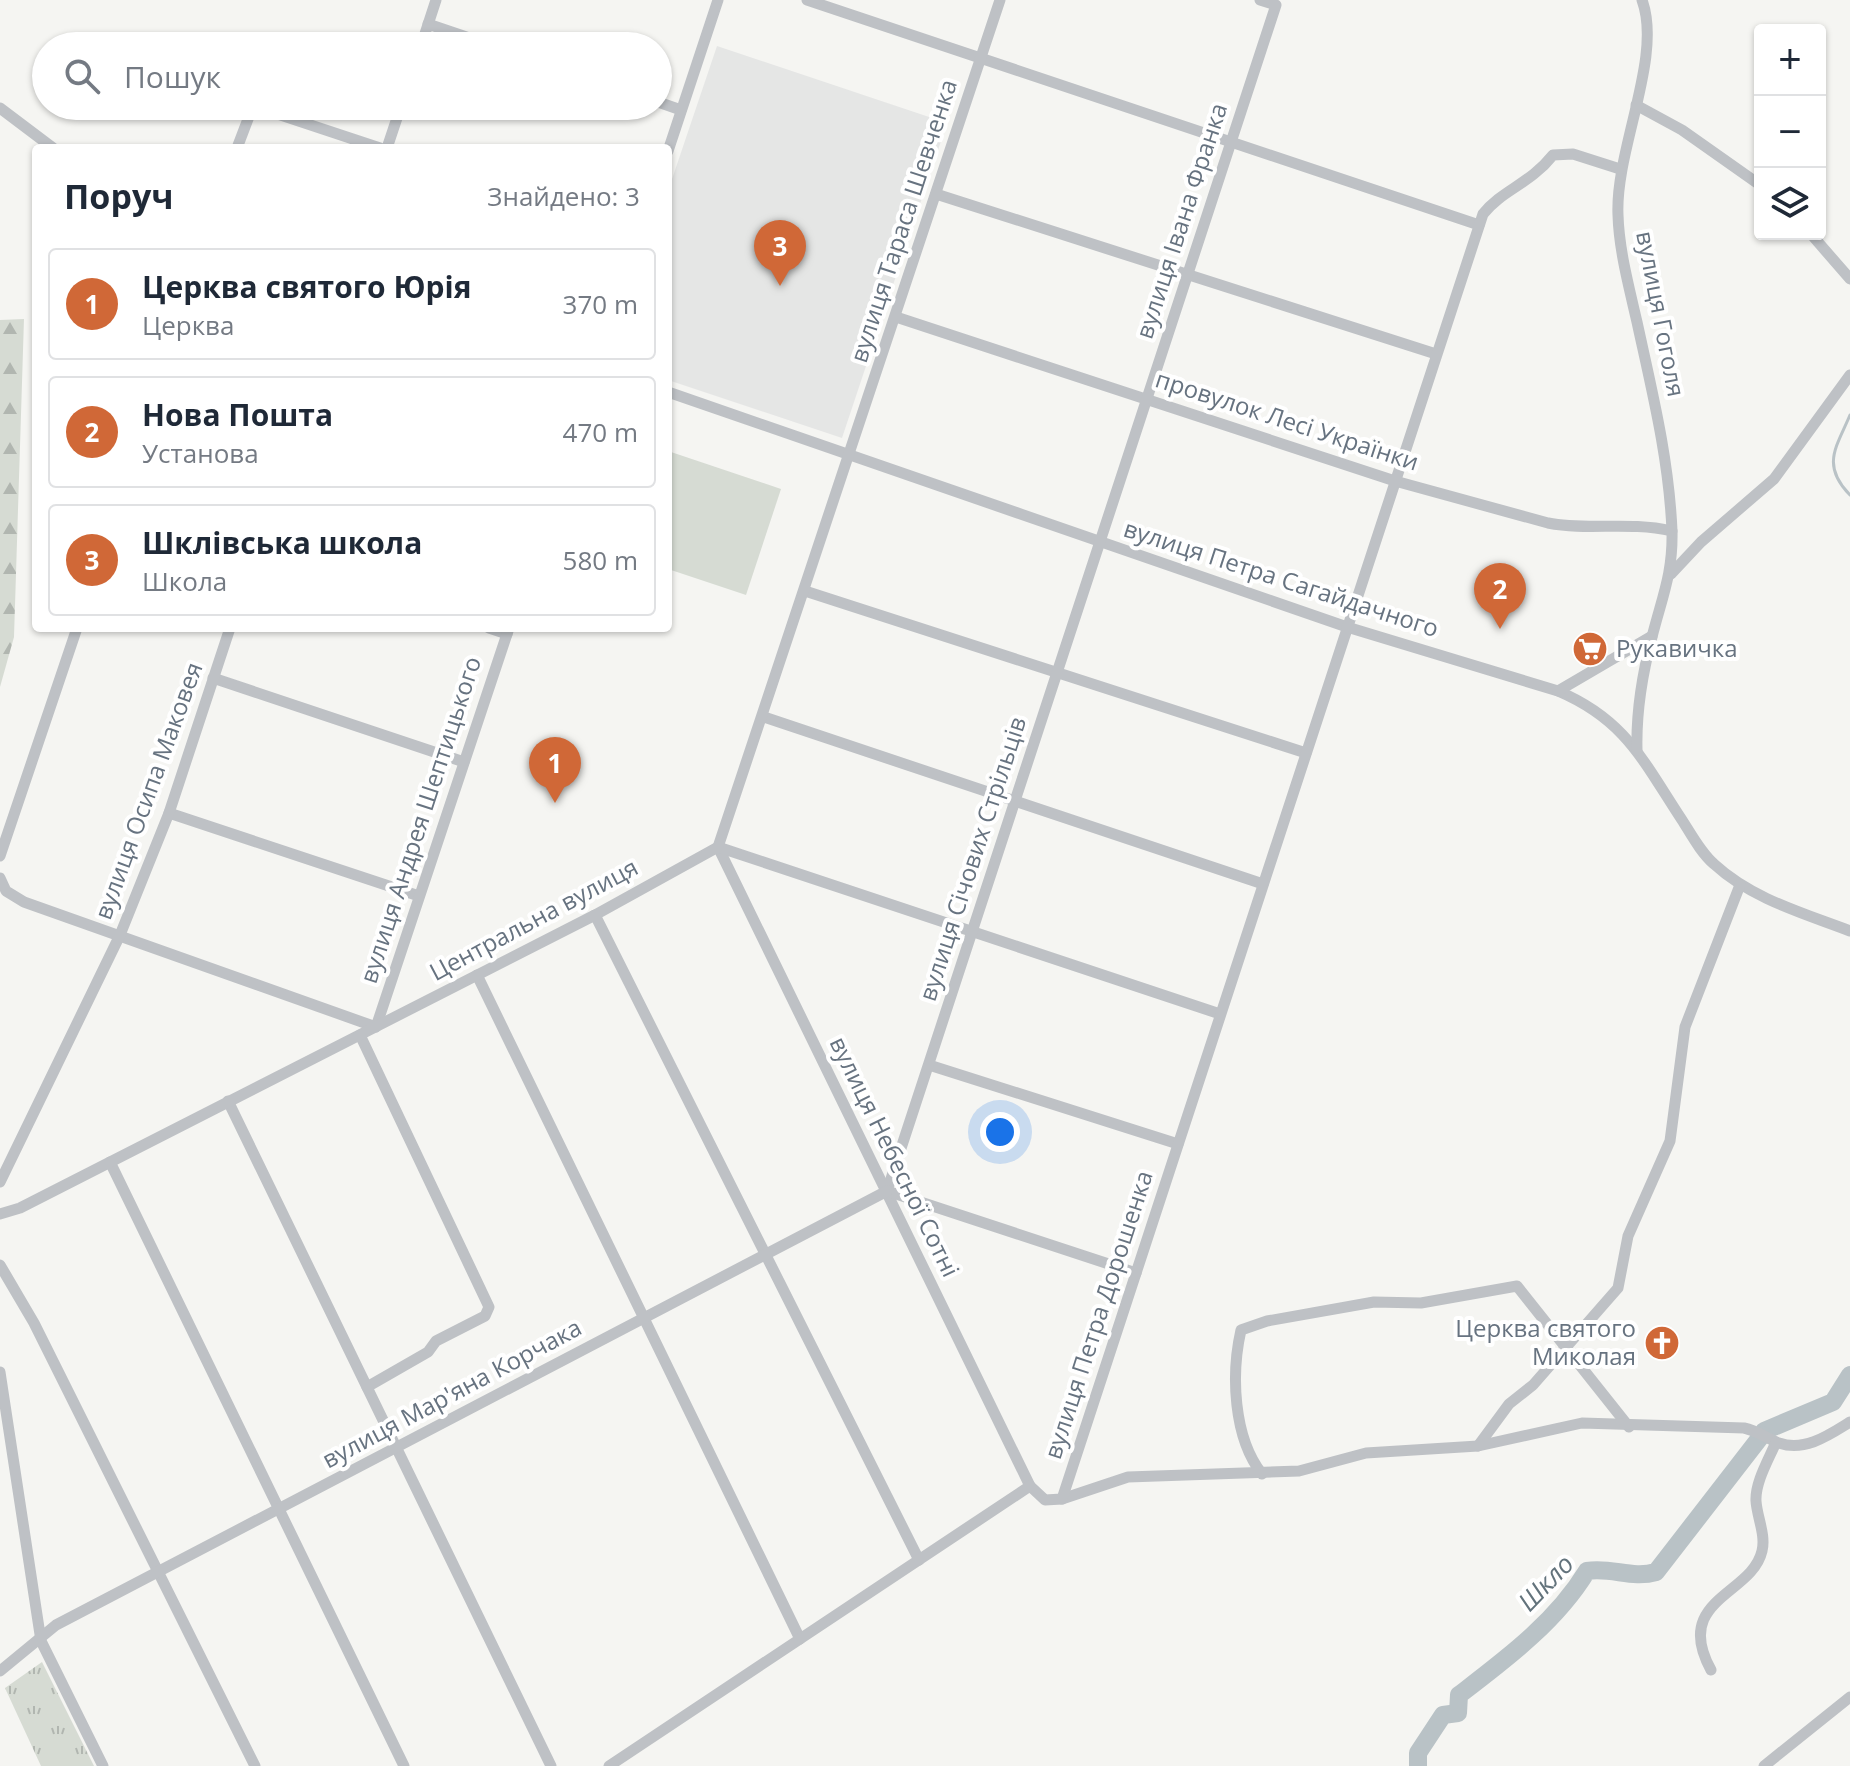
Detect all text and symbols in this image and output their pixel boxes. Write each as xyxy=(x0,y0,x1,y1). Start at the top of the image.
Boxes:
map controls xyxy=(1754,24,1826,240)
button: + xyxy=(1754,24,1826,96)
search box xyxy=(32,32,672,120)
icon: search xyxy=(60,54,104,98)
text: Пошук xyxy=(124,56,221,97)
street label: вулиця Тараса Шевченка xyxy=(841,75,964,366)
button: − xyxy=(1754,96,1826,168)
street label: вулиця Івана Франка xyxy=(1127,98,1234,343)
button: layers xyxy=(1754,168,1826,240)
text: Поруч xyxy=(64,173,174,219)
text: Знайдено: 3 xyxy=(487,178,640,214)
pin: 3 xyxy=(754,220,806,286)
street label: вулиця Гоголя xyxy=(1629,228,1694,399)
text: Церква святого Юрія xyxy=(142,266,471,307)
text: 1 xyxy=(85,286,99,322)
text: 370 m xyxy=(563,286,638,322)
text: Церква xyxy=(142,307,235,343)
street label: провулок Лесі Українки xyxy=(1152,361,1423,478)
text: Нова Пошта xyxy=(142,394,333,435)
text: 2 xyxy=(85,414,99,450)
text: 470 m xyxy=(563,414,638,450)
text: Установа xyxy=(142,435,259,471)
street label: вулиця Петра Сагайдачного xyxy=(1120,511,1443,644)
text: Шклівська школа xyxy=(142,522,422,563)
text: 3 xyxy=(85,542,99,578)
text: 580 m xyxy=(563,542,638,578)
text: Школа xyxy=(142,563,227,599)
pin: 2 xyxy=(1474,563,1526,629)
supermarket icon: Рукавичка xyxy=(1571,630,1609,668)
place label: Рукавичка xyxy=(1616,631,1738,664)
street label: вулиця Андрея Шептицького xyxy=(351,652,488,987)
street label: вулиця Осипа Маковея xyxy=(86,657,210,924)
street label: вулиця Січових Стрільців xyxy=(910,712,1033,1005)
pin: 1 xyxy=(529,737,581,803)
street label: Центральна вулиця xyxy=(423,850,643,988)
street label: вулиця Небесної Сотні xyxy=(823,1031,968,1282)
your location xyxy=(980,1112,1020,1152)
street label: вулиця Петра Дорошенка xyxy=(1035,1166,1160,1463)
street label: вулиця Мар'яна Корчака xyxy=(316,1310,587,1475)
place label: Церква святого Миколая xyxy=(1455,1311,1636,1372)
church icon: Церква святого Миколая xyxy=(1643,1324,1681,1362)
water label: Шкло xyxy=(1509,1546,1581,1619)

